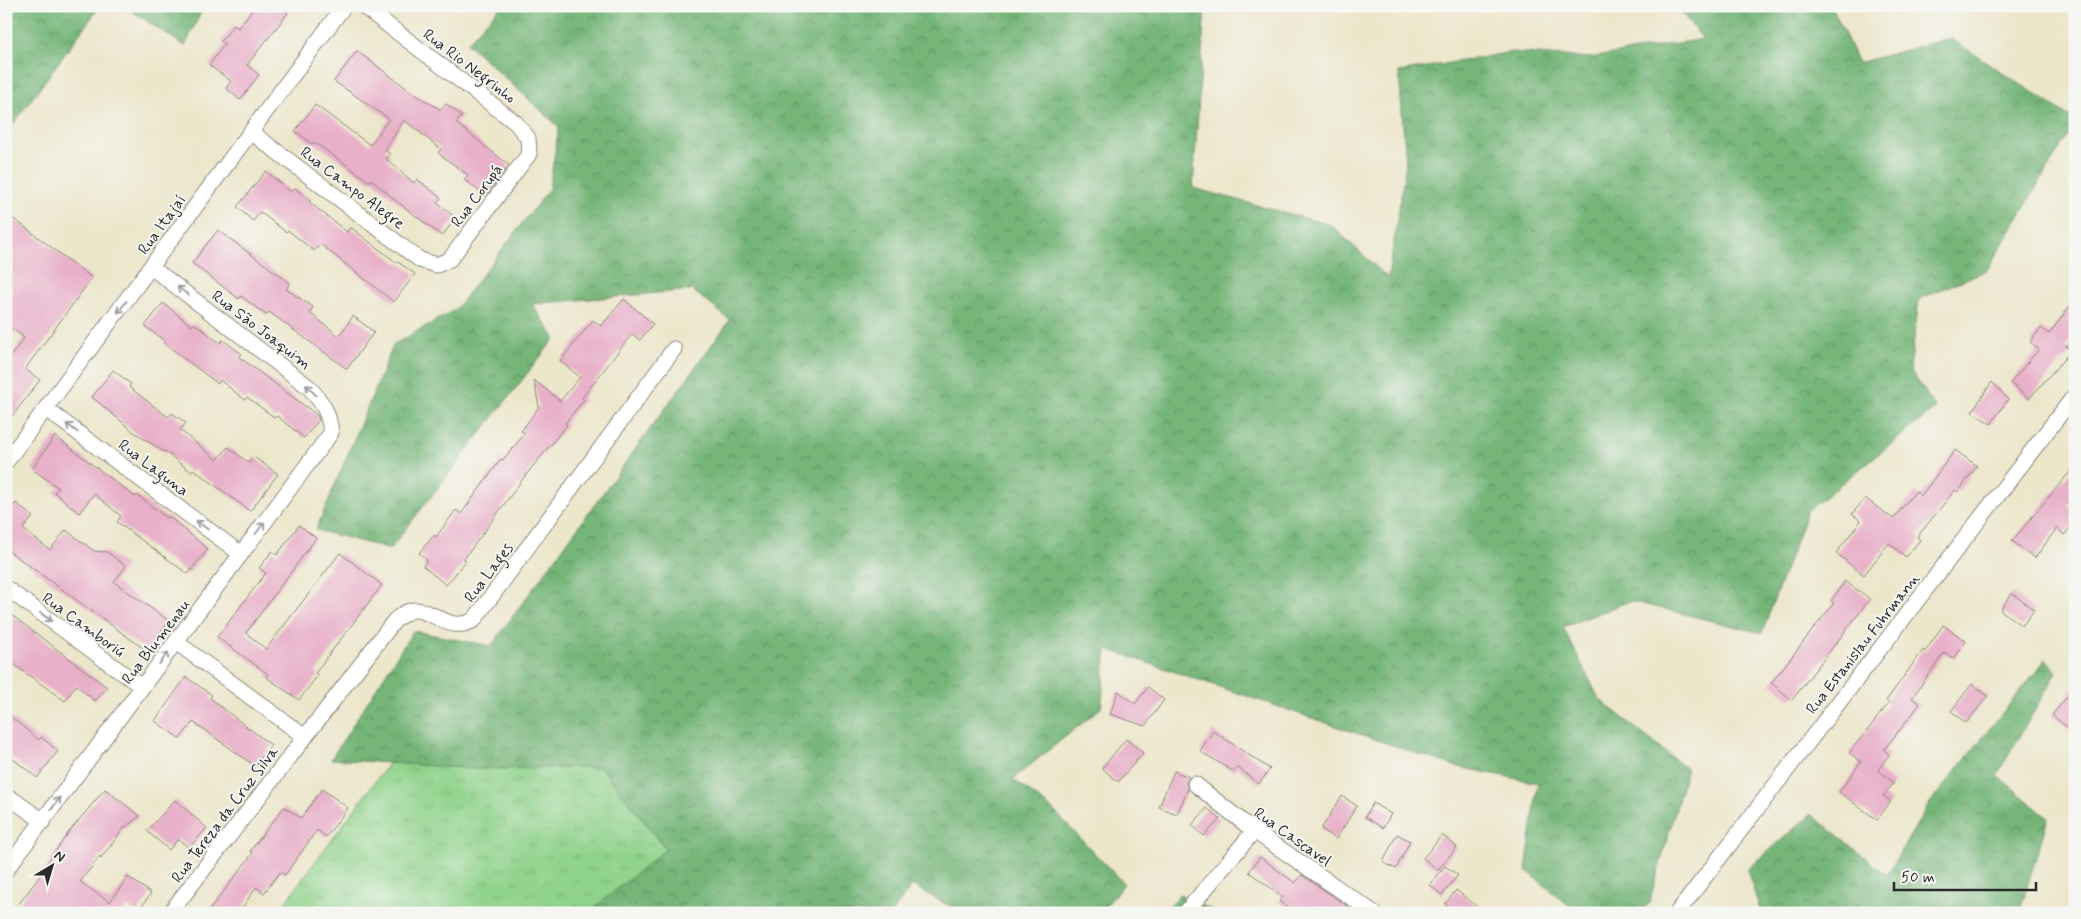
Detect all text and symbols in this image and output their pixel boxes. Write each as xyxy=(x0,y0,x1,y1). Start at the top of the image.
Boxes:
street label: Rua Rio Negrinho xyxy=(418,24,520,109)
street label: Rua Campo Alegre xyxy=(295,142,409,235)
street label: Rua Corupá xyxy=(447,160,508,232)
street label: Rua Itajaí xyxy=(133,191,191,259)
one-way arrow xyxy=(177,286,190,297)
street label: Rua São Joaquim xyxy=(207,286,315,375)
one-way arrow xyxy=(117,300,127,314)
one-way arrow xyxy=(305,384,317,396)
one-way arrow xyxy=(65,423,79,433)
street label: Rua Laguna xyxy=(113,435,193,502)
one-way arrow xyxy=(196,519,209,530)
one-way arrow xyxy=(255,522,266,535)
street label: Rua Lages xyxy=(460,539,519,608)
street label: Rua Estanislau Fuhrmann xyxy=(1801,569,1925,719)
street label: Rua Camboriú xyxy=(37,588,129,662)
street label: Rua Blumenau xyxy=(117,595,195,689)
one-way arrow xyxy=(39,612,53,622)
one-way arrow xyxy=(158,652,169,665)
street label: Rua Tereza da Cruz Silva xyxy=(167,742,284,887)
one-way arrow xyxy=(51,796,61,810)
street label: Rua Cascavel xyxy=(1249,803,1335,872)
north arrow xyxy=(28,842,78,892)
text: N xyxy=(50,847,69,867)
scale bar xyxy=(1894,859,2036,891)
text: 50 m xyxy=(1901,868,1935,888)

